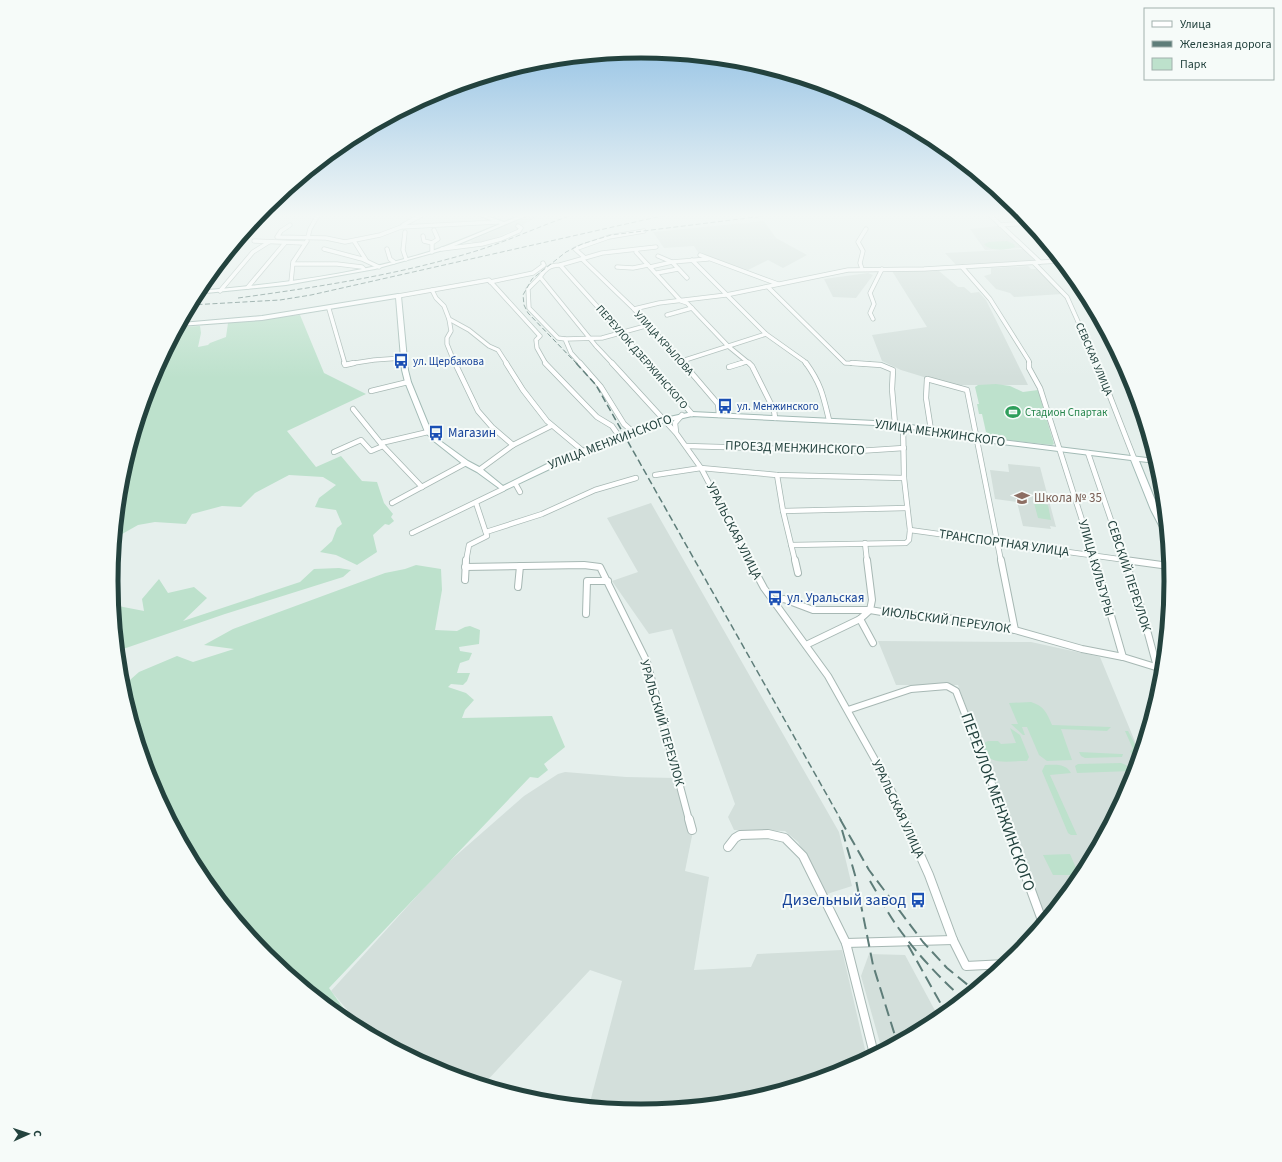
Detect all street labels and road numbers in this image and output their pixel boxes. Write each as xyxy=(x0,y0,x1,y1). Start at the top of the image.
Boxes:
street label: ПЕРЕУЛОК ДЗЕРЖИНСКОГО xyxy=(593,302,691,412)
street label: УЛИЦА КРЫЛОВА xyxy=(631,307,697,379)
street label: СЕВСКАЯ УЛИЦА xyxy=(1072,320,1116,398)
street label: УЛИЦА МЕНЖИНСКОГО xyxy=(545,410,675,474)
street label: УЛИЦА МЕНЖИНСКОГО xyxy=(874,415,1006,451)
street label: ПРОЕЗД МЕНЖИНСКОГО xyxy=(725,437,865,459)
street label: УРАЛЬСКАЯ УЛИЦА xyxy=(702,479,767,583)
street label: УЛИЦА КУЛЬТУРЫ xyxy=(1074,518,1118,618)
street label: СЕВСКИЙ ПЕРЕУЛОК xyxy=(1102,518,1156,634)
street label: ТРАНСПОРТНАЯ УЛИЦА xyxy=(938,525,1071,561)
street label: ИЮЛЬСКИЙ ПЕРЕУЛОК xyxy=(880,602,1012,638)
street label: УРАЛЬСКИЙ ПЕРЕУЛОК xyxy=(635,658,689,789)
street label: ПЕРЕУЛОК МЕНЖИНСКОГО xyxy=(955,710,1041,894)
street label: УРАЛЬСКАЯ УЛИЦА xyxy=(867,757,929,862)

